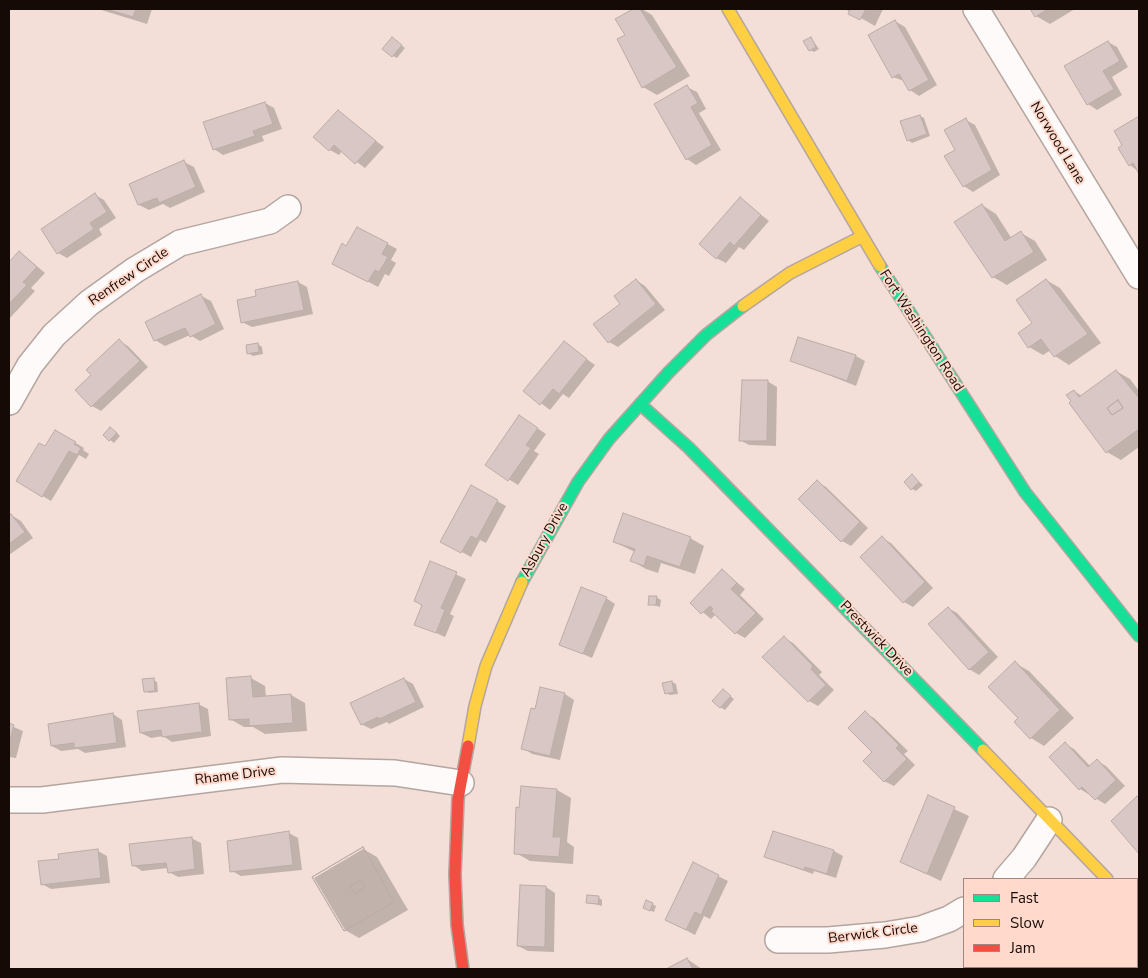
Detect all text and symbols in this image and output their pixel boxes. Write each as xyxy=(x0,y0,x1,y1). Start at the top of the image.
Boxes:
street label: Norwood Lane xyxy=(1026,99,1088,187)
street label: Renfrew Circle xyxy=(86,244,172,310)
street label: Fort Washington Road xyxy=(875,267,967,395)
street label: Asbury Drive xyxy=(518,500,572,580)
street label: Prestwick Drive xyxy=(836,598,916,680)
street label: Rhame Drive xyxy=(194,763,276,789)
legend xyxy=(963,878,1138,968)
text: Fast xyxy=(1010,888,1038,908)
text: Slow xyxy=(1010,913,1044,933)
street label: Berwick Circle xyxy=(827,920,919,948)
text: Jam xyxy=(1010,938,1036,958)

